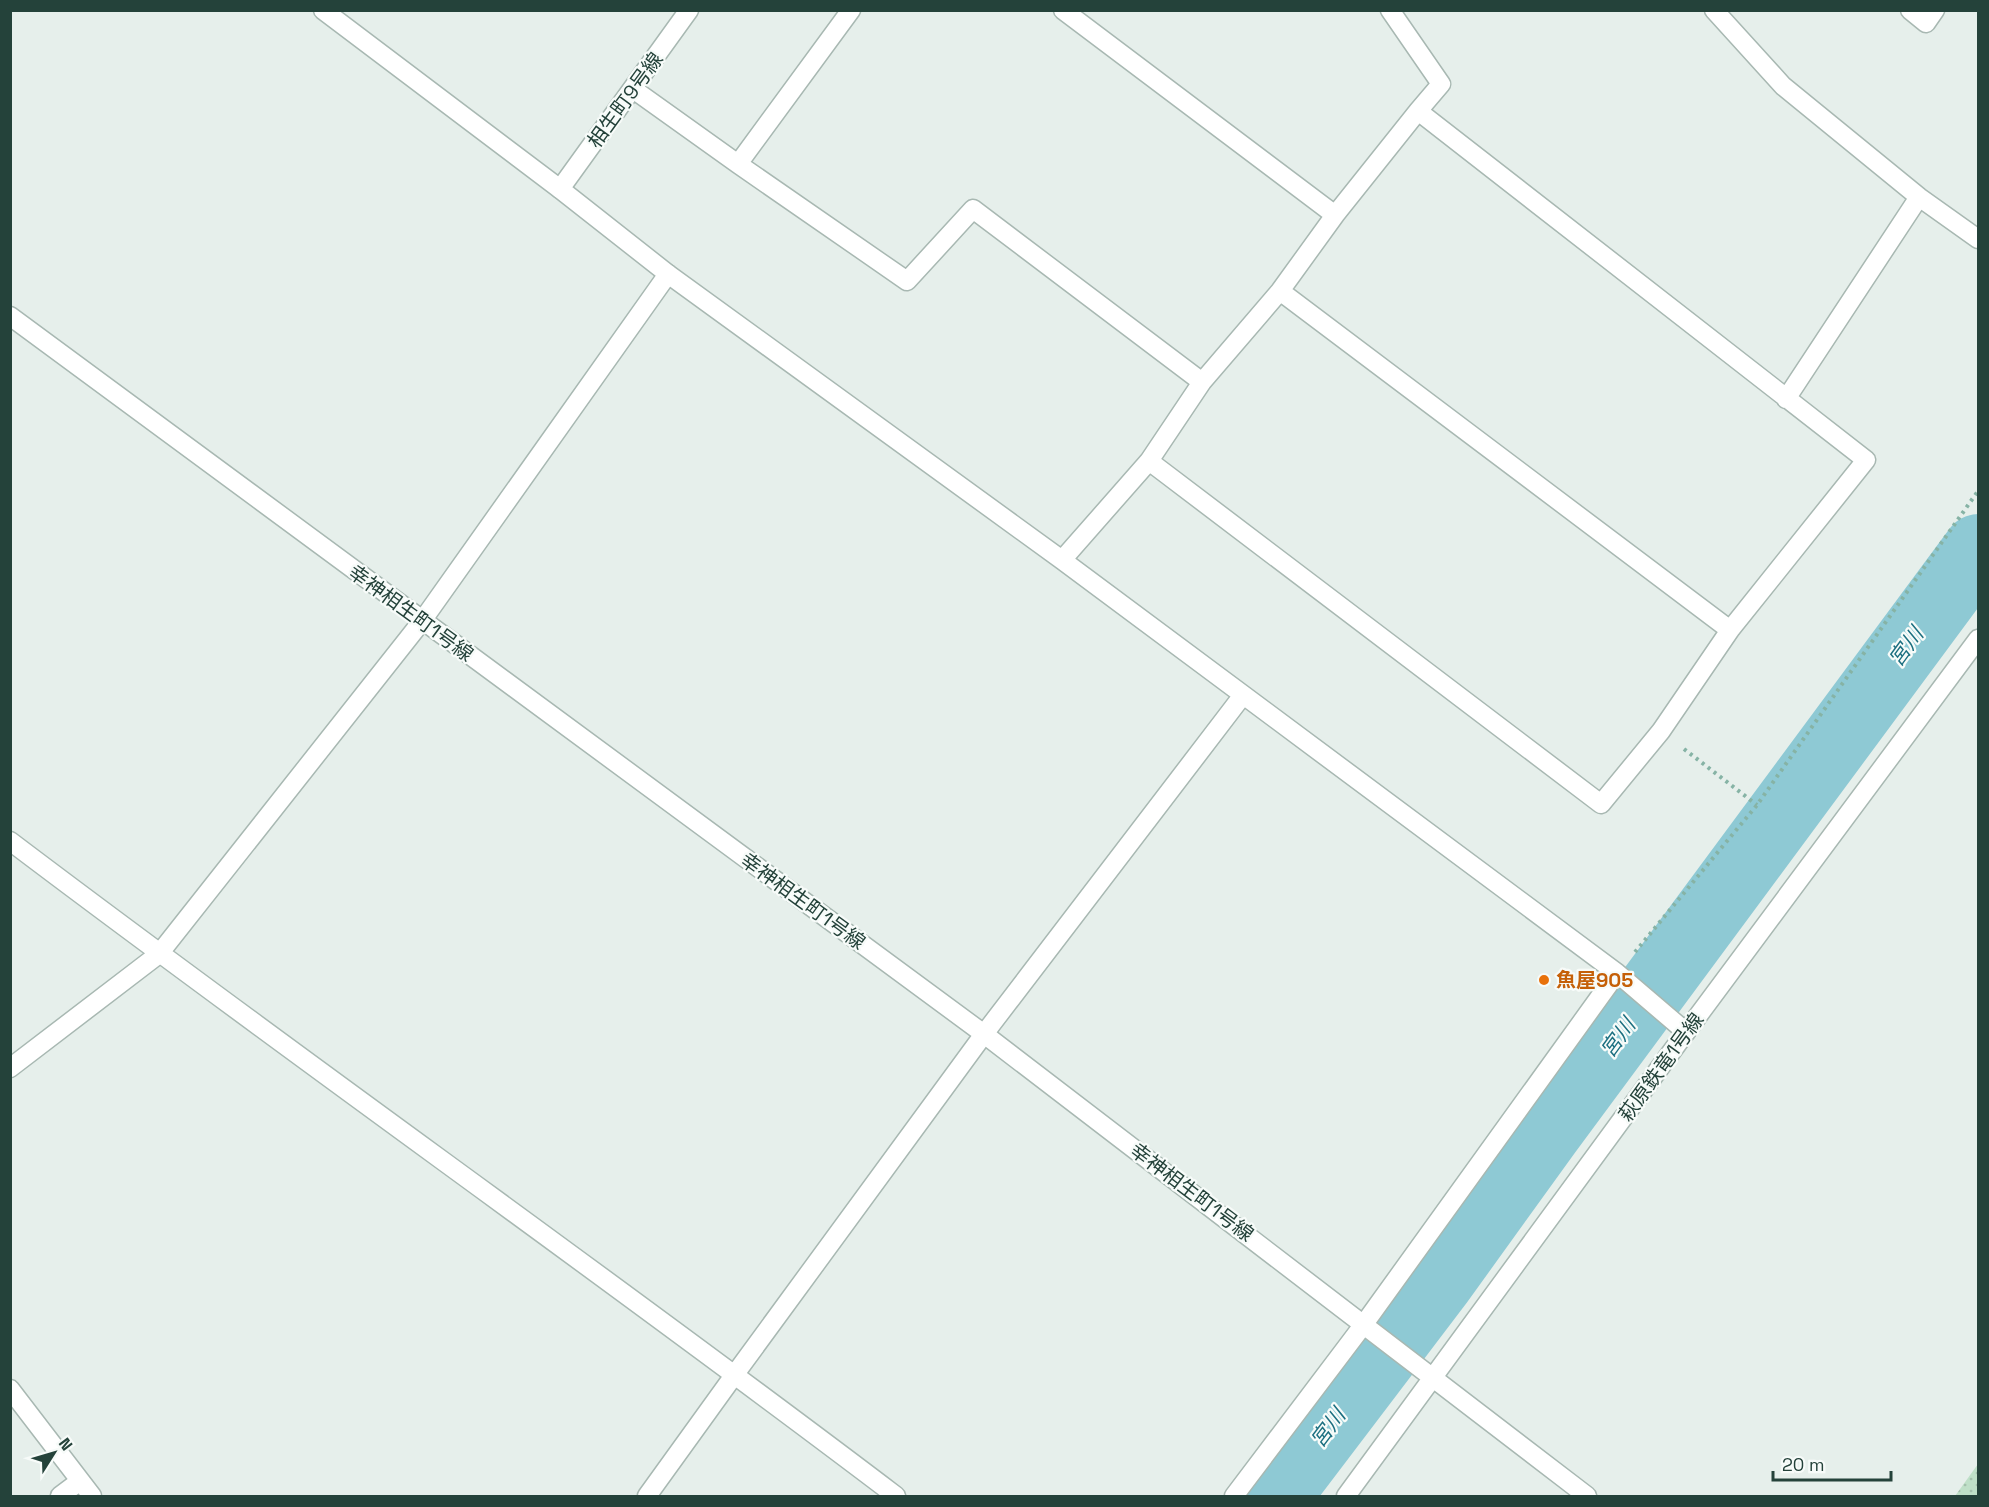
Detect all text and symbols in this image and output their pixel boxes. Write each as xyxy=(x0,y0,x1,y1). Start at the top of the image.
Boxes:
street label: 相生町9号線 xyxy=(581,47,669,153)
street label: 幸神相生町1号線 xyxy=(343,559,479,667)
water label: 宮川 xyxy=(1882,620,1930,672)
street label: 幸神相生町1号線 xyxy=(735,847,871,955)
place label: 魚屋905 xyxy=(1556,967,1633,993)
marker: 魚屋905 xyxy=(1537,973,1551,987)
street label: 萩原鉄竜1号線 xyxy=(1613,1007,1709,1127)
water label: 宮川 xyxy=(1594,1011,1642,1063)
street label: 幸神相生町1号線 xyxy=(1125,1137,1259,1247)
water label: 宮川 xyxy=(1304,1401,1352,1453)
north arrow xyxy=(24,1423,84,1483)
text: N xyxy=(54,1434,77,1455)
scale bar xyxy=(1773,1444,1892,1482)
text: 20 m xyxy=(1782,1453,1825,1476)

